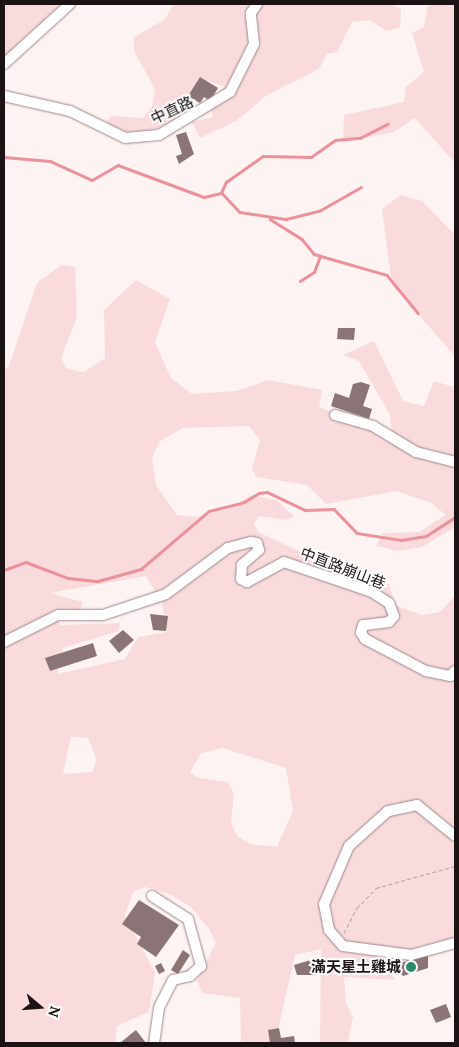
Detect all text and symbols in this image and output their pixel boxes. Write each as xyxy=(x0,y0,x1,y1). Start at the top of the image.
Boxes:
street label: 中直路 xyxy=(148,92,196,128)
street label: 中直路崩山巷 xyxy=(298,543,388,593)
place label: 滿天星土雞城 xyxy=(311,958,401,976)
marker: 滿天星土雞城 xyxy=(405,961,417,973)
north arrow xyxy=(15,982,65,1032)
text: N xyxy=(44,1004,65,1020)

